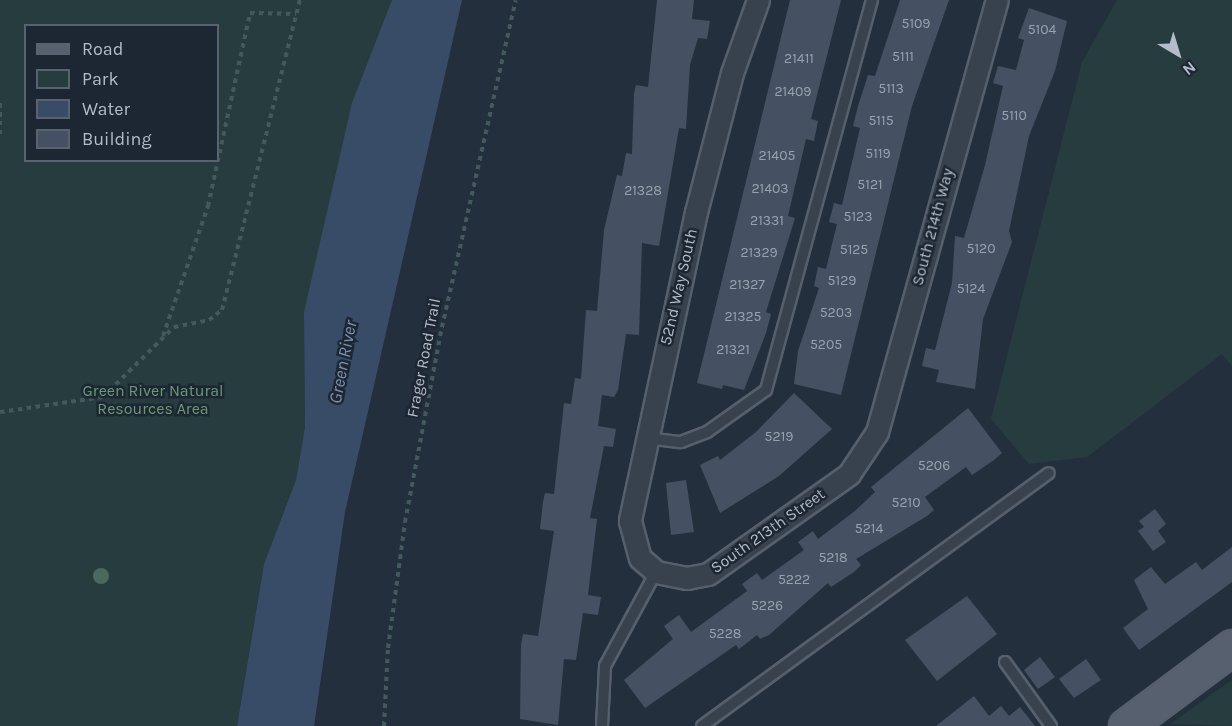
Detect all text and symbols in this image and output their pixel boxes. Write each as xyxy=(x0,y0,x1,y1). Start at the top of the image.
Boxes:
house number: 5109 xyxy=(902,16,930,32)
house number: 5104 xyxy=(1028,22,1056,38)
legend xyxy=(24,24,219,162)
north arrow xyxy=(1148,24,1208,84)
text: Road xyxy=(82,38,123,60)
house number: 5111 xyxy=(892,49,914,65)
house number: 21411 xyxy=(784,51,814,67)
text: N xyxy=(1179,58,1200,80)
text: Park xyxy=(82,68,119,90)
house number: 5113 xyxy=(878,81,904,97)
house number: 21409 xyxy=(775,84,811,100)
text: Water xyxy=(82,98,130,120)
house number: 5110 xyxy=(1001,108,1027,124)
house number: 5115 xyxy=(868,113,894,129)
text: Building xyxy=(82,128,152,150)
house number: 5119 xyxy=(865,146,891,162)
house number: 21405 xyxy=(759,148,795,164)
street label: South 214th Way xyxy=(908,166,958,288)
house number: 5121 xyxy=(857,177,883,193)
house number: 21403 xyxy=(751,181,789,197)
house number: 21328 xyxy=(624,183,662,199)
house number: 5123 xyxy=(844,209,872,225)
house number: 21331 xyxy=(750,213,784,229)
street label: 52nd Way South xyxy=(656,227,702,347)
house number: 5120 xyxy=(967,241,995,257)
house number: 5125 xyxy=(840,242,868,258)
house number: 21329 xyxy=(740,245,778,261)
house number: 5129 xyxy=(828,273,856,289)
house number: 21327 xyxy=(729,277,765,293)
house number: 5124 xyxy=(957,281,985,297)
street label: Frager Road Trail xyxy=(403,297,445,419)
house number: 5203 xyxy=(820,305,852,321)
house number: 21325 xyxy=(724,309,762,325)
water label: Green River xyxy=(324,319,362,405)
house number: 5205 xyxy=(810,337,842,353)
house number: 21321 xyxy=(716,342,750,358)
park label: Green River Natural Resources Area xyxy=(83,381,223,419)
house number: 5219 xyxy=(765,429,793,445)
house number: 5206 xyxy=(918,458,950,474)
street label: South 213th Street xyxy=(707,484,829,578)
house number: 5210 xyxy=(892,495,920,511)
house number: 5214 xyxy=(855,521,883,537)
house number: 5218 xyxy=(818,550,848,566)
house number: 5222 xyxy=(778,572,810,588)
house number: 5226 xyxy=(751,598,783,614)
house number: 5228 xyxy=(709,626,741,642)

